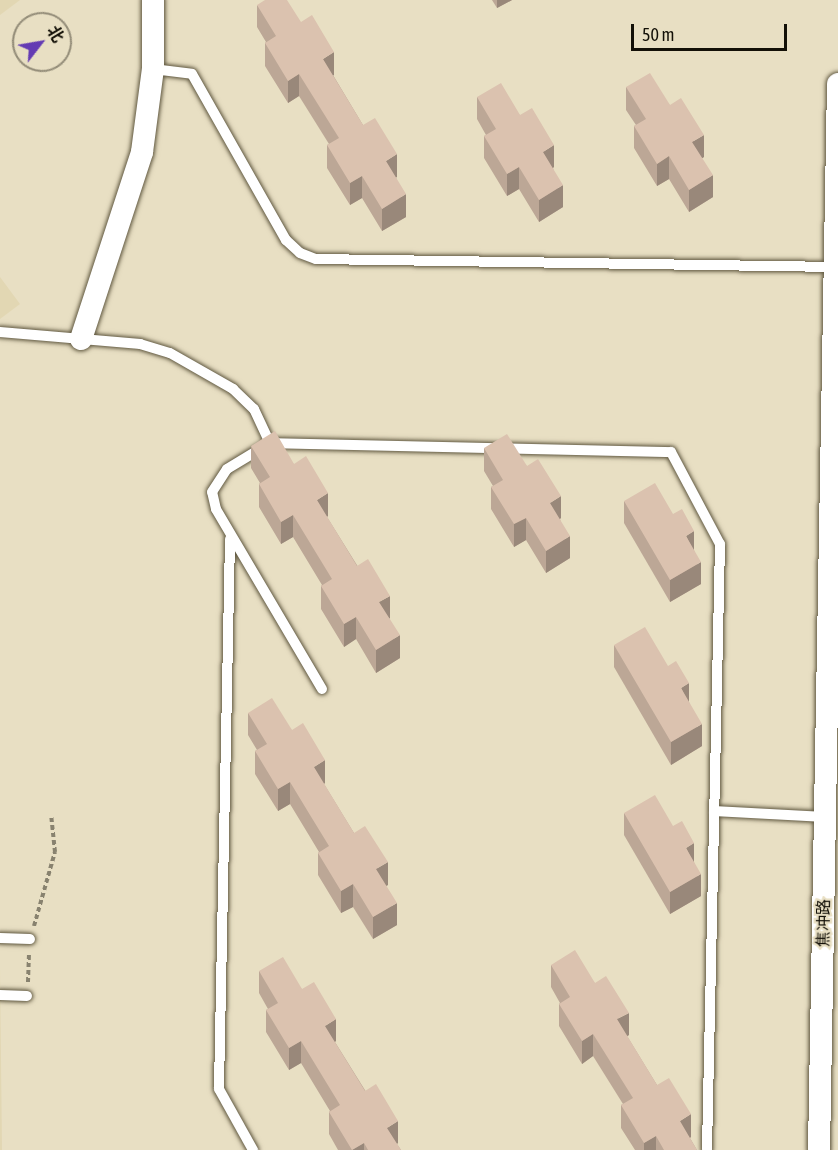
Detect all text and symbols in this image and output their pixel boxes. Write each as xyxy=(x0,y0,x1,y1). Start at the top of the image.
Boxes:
north arrow xyxy=(12,12,72,72)
scale bar xyxy=(634,12,790,50)
text: 北 xyxy=(44,22,68,45)
text: 50 m xyxy=(642,24,674,45)
street label: 焦冲路 xyxy=(813,899,833,947)

